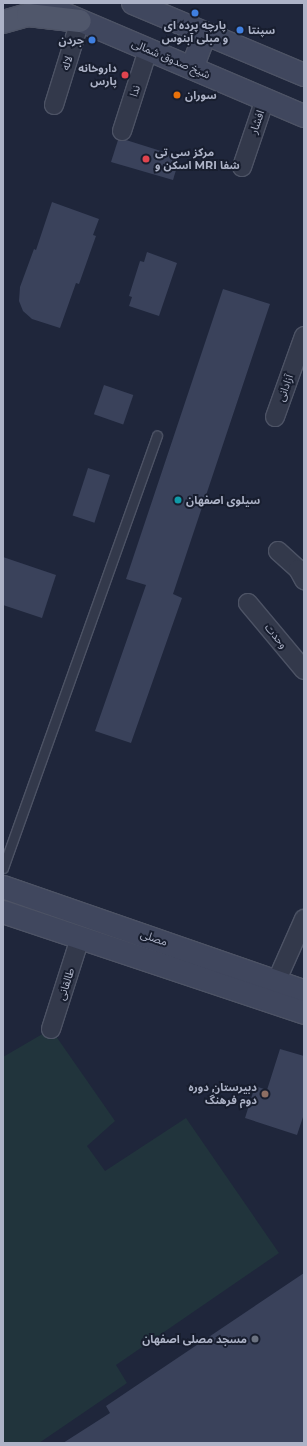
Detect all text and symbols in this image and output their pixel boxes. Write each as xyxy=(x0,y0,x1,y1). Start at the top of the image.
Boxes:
marker: پارچه پرده ای و مبلی آبنوس xyxy=(190,8,200,18)
place label: پارچه پرده ای و مبلی آبنوس xyxy=(162,19,228,45)
place label: سپنتا xyxy=(248,23,275,37)
marker: سپنتا xyxy=(235,25,245,35)
place label: جردن xyxy=(59,33,84,47)
marker: جردن xyxy=(87,35,97,45)
street label: شیخ صدوق شمالی xyxy=(130,37,212,81)
street label: لاله xyxy=(59,54,75,72)
place label: داروخانه پارس xyxy=(78,62,117,88)
marker: داروخانه پارس xyxy=(120,70,130,80)
street label: ندا xyxy=(127,84,143,98)
place label: سوران xyxy=(185,88,217,102)
marker: سوران xyxy=(172,90,182,100)
street label: افشار xyxy=(247,108,267,136)
place label: مرکز سی تی اسکن و MRI شفا xyxy=(155,146,240,172)
marker: مرکز سی تی اسکن و MRI شفا xyxy=(140,153,152,165)
street label: آزادانی xyxy=(274,373,296,403)
place label: سیلوی اصفهان xyxy=(186,493,260,507)
marker: سیلوی اصفهان xyxy=(173,495,183,505)
street label: وحدت xyxy=(262,621,290,651)
street label: مصلی xyxy=(139,927,169,949)
street label: طالقانی xyxy=(55,966,77,1002)
place label: دبیرستان دوره دوم فرهنگ xyxy=(189,1081,257,1107)
marker: دبیرستان دوره دوم فرهنگ xyxy=(260,1089,270,1099)
place label: مسجد مصلی اصفهان xyxy=(142,1332,247,1346)
marker: مسجد مصلی اصفهان xyxy=(250,1334,260,1344)

